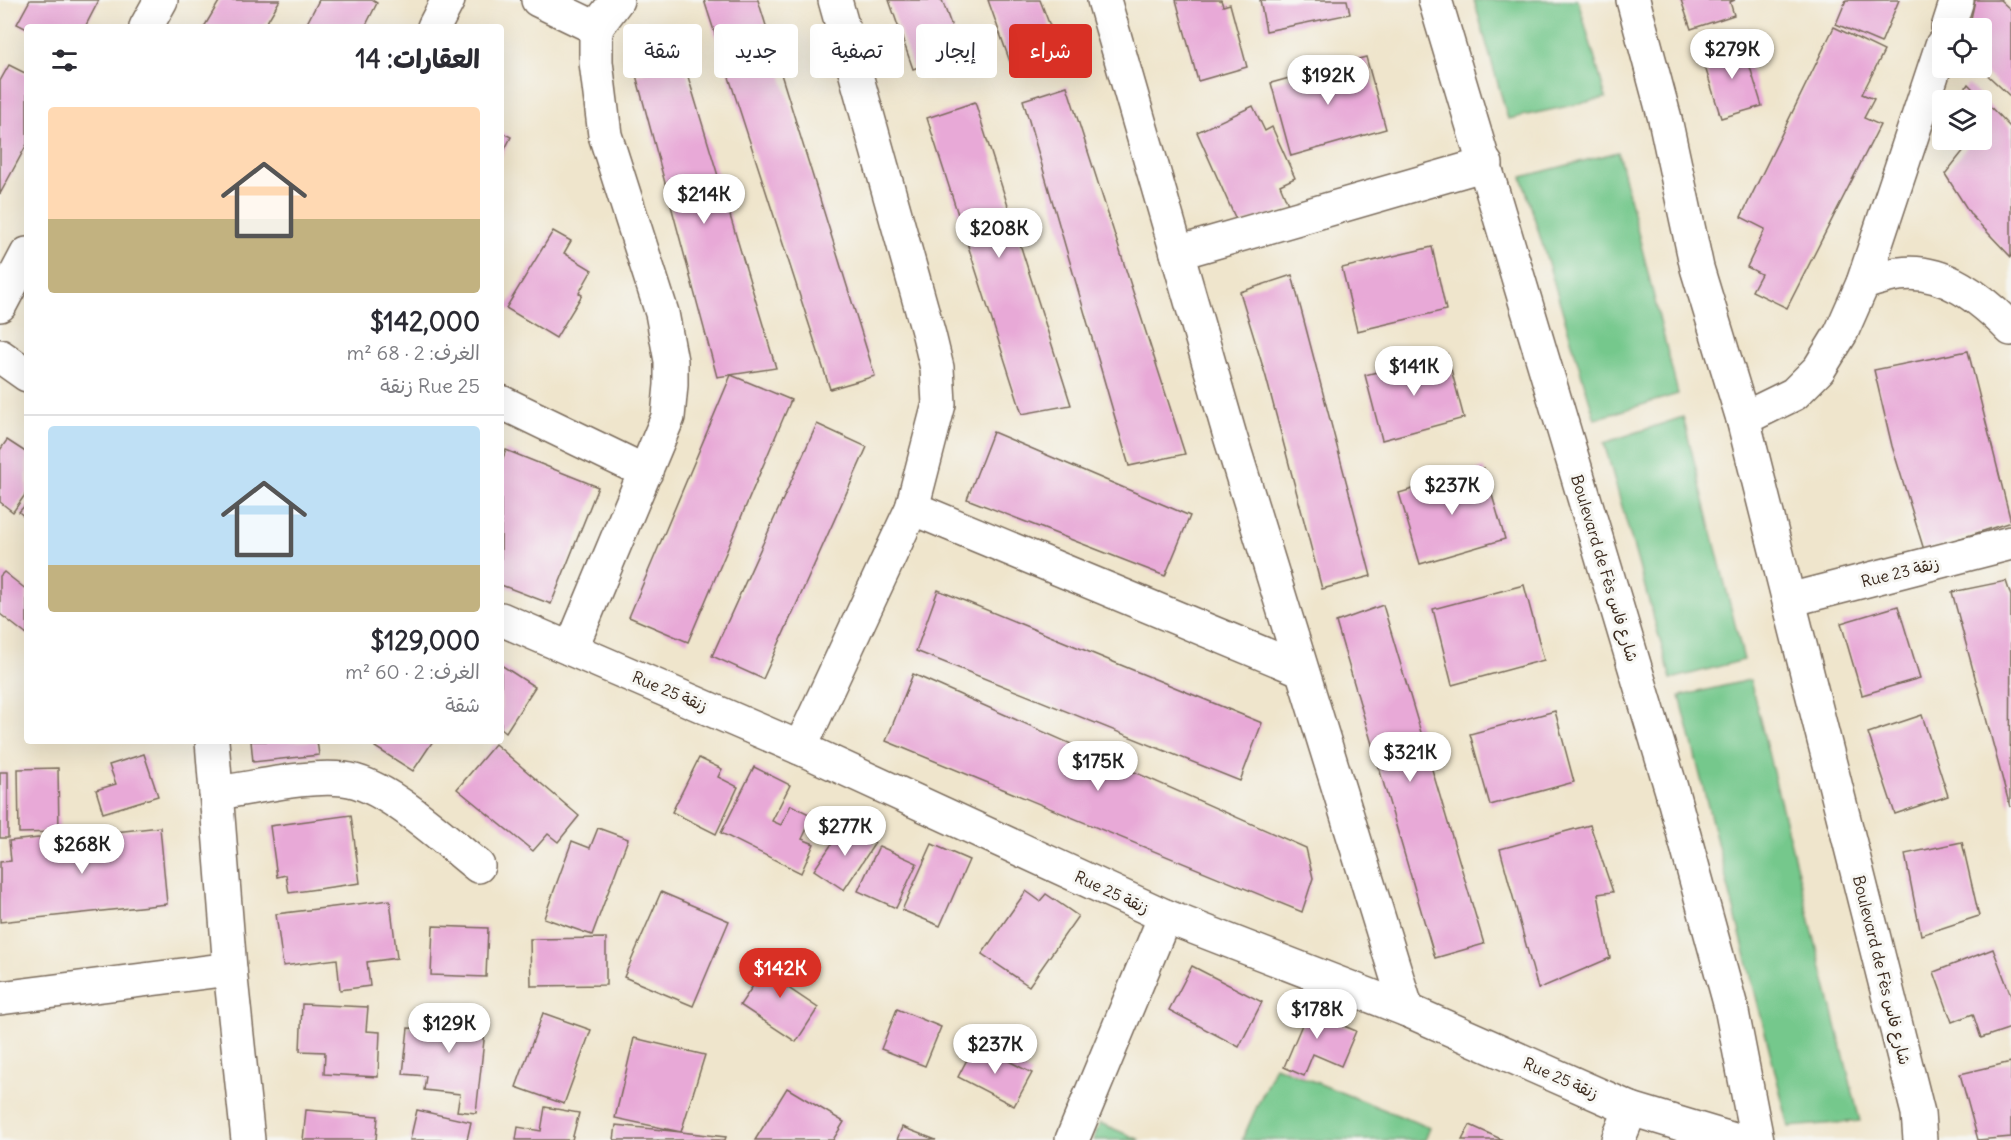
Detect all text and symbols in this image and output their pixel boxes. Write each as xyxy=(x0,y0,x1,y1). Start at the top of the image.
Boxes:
map controls xyxy=(1932,18,1992,150)
button: locate xyxy=(1932,18,1992,78)
chip: شقة xyxy=(623,24,702,78)
chip: جديد xyxy=(714,24,798,78)
chip: تصفية xyxy=(810,24,904,78)
chip: إيجار xyxy=(916,24,997,78)
chip: شراء xyxy=(1009,24,1092,78)
pin: $279K xyxy=(1690,29,1774,80)
text: $279K xyxy=(1704,36,1760,61)
text: العقارات: 14 xyxy=(355,42,480,75)
icon: filters xyxy=(48,44,81,77)
pin: $192K xyxy=(1286,55,1370,106)
text: $192K xyxy=(1301,62,1355,87)
button: layers xyxy=(1932,90,1992,150)
icon: home xyxy=(210,146,318,254)
pin: $214K xyxy=(662,174,746,225)
text: $214K xyxy=(677,181,731,206)
pin: $208K xyxy=(957,208,1041,259)
text: $208K xyxy=(969,215,1029,240)
text: $142,000 xyxy=(370,305,480,338)
text: الغرف: 2 · 68 m² xyxy=(347,340,480,365)
pin: $141K xyxy=(1372,346,1456,397)
text: $141K xyxy=(1389,353,1439,378)
text: Rue 25 زنقة xyxy=(380,373,480,398)
icon: home xyxy=(210,465,318,573)
pin: $237K xyxy=(1410,465,1494,516)
text: $237K xyxy=(1424,472,1480,497)
street label: Boulevard de Fès شارع فاس xyxy=(1565,472,1643,665)
street label: Rue 23 زنقة xyxy=(1859,553,1941,591)
text: $129,000 xyxy=(370,624,480,657)
text: الغرف: 2 · 60 m² xyxy=(345,659,480,684)
street label: Rue 25 زنقة xyxy=(629,666,711,716)
text: شقة xyxy=(445,692,480,717)
pin: $321K xyxy=(1368,732,1452,783)
text: $321K xyxy=(1383,739,1437,764)
pin: $175K xyxy=(1056,741,1140,792)
text: $175K xyxy=(1072,748,1124,773)
pin: $277K xyxy=(803,806,887,857)
text: $277K xyxy=(818,813,872,838)
pin: $268K xyxy=(40,824,124,875)
text: $268K xyxy=(53,831,111,856)
street label: Rue 25 زنقة xyxy=(1072,866,1152,918)
street label: Boulevard de Fès شارع فاس xyxy=(1847,873,1915,1067)
pin: $142K xyxy=(738,948,822,999)
text: $142K xyxy=(753,955,807,980)
pin: $178K xyxy=(1275,989,1359,1040)
text: $178K xyxy=(1291,996,1343,1021)
pin: $129K xyxy=(407,1003,491,1054)
text: $129K xyxy=(422,1010,476,1035)
pin: $237K xyxy=(953,1024,1037,1075)
text: $237K xyxy=(967,1031,1023,1056)
street label: Rue 25 زنقة xyxy=(1520,1053,1602,1103)

